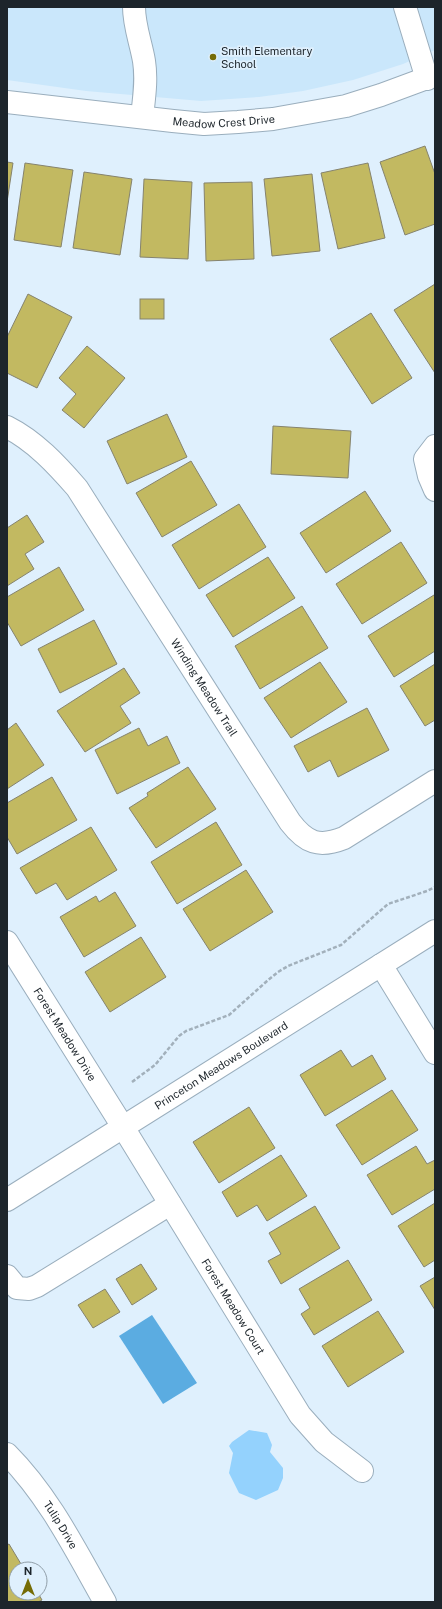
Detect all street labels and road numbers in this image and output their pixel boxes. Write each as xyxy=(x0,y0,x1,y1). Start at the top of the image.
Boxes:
street label: Meadow Crest Drive xyxy=(172,113,275,130)
street label: Winding Meadow Trail xyxy=(169,636,240,738)
street label: Forest Meadow Drive xyxy=(31,986,99,1083)
street label: Princeton Meadows Boulevard xyxy=(152,1019,290,1112)
street label: Forest Meadow Court xyxy=(199,1256,267,1356)
street label: Tulip Drive xyxy=(41,1499,80,1551)

